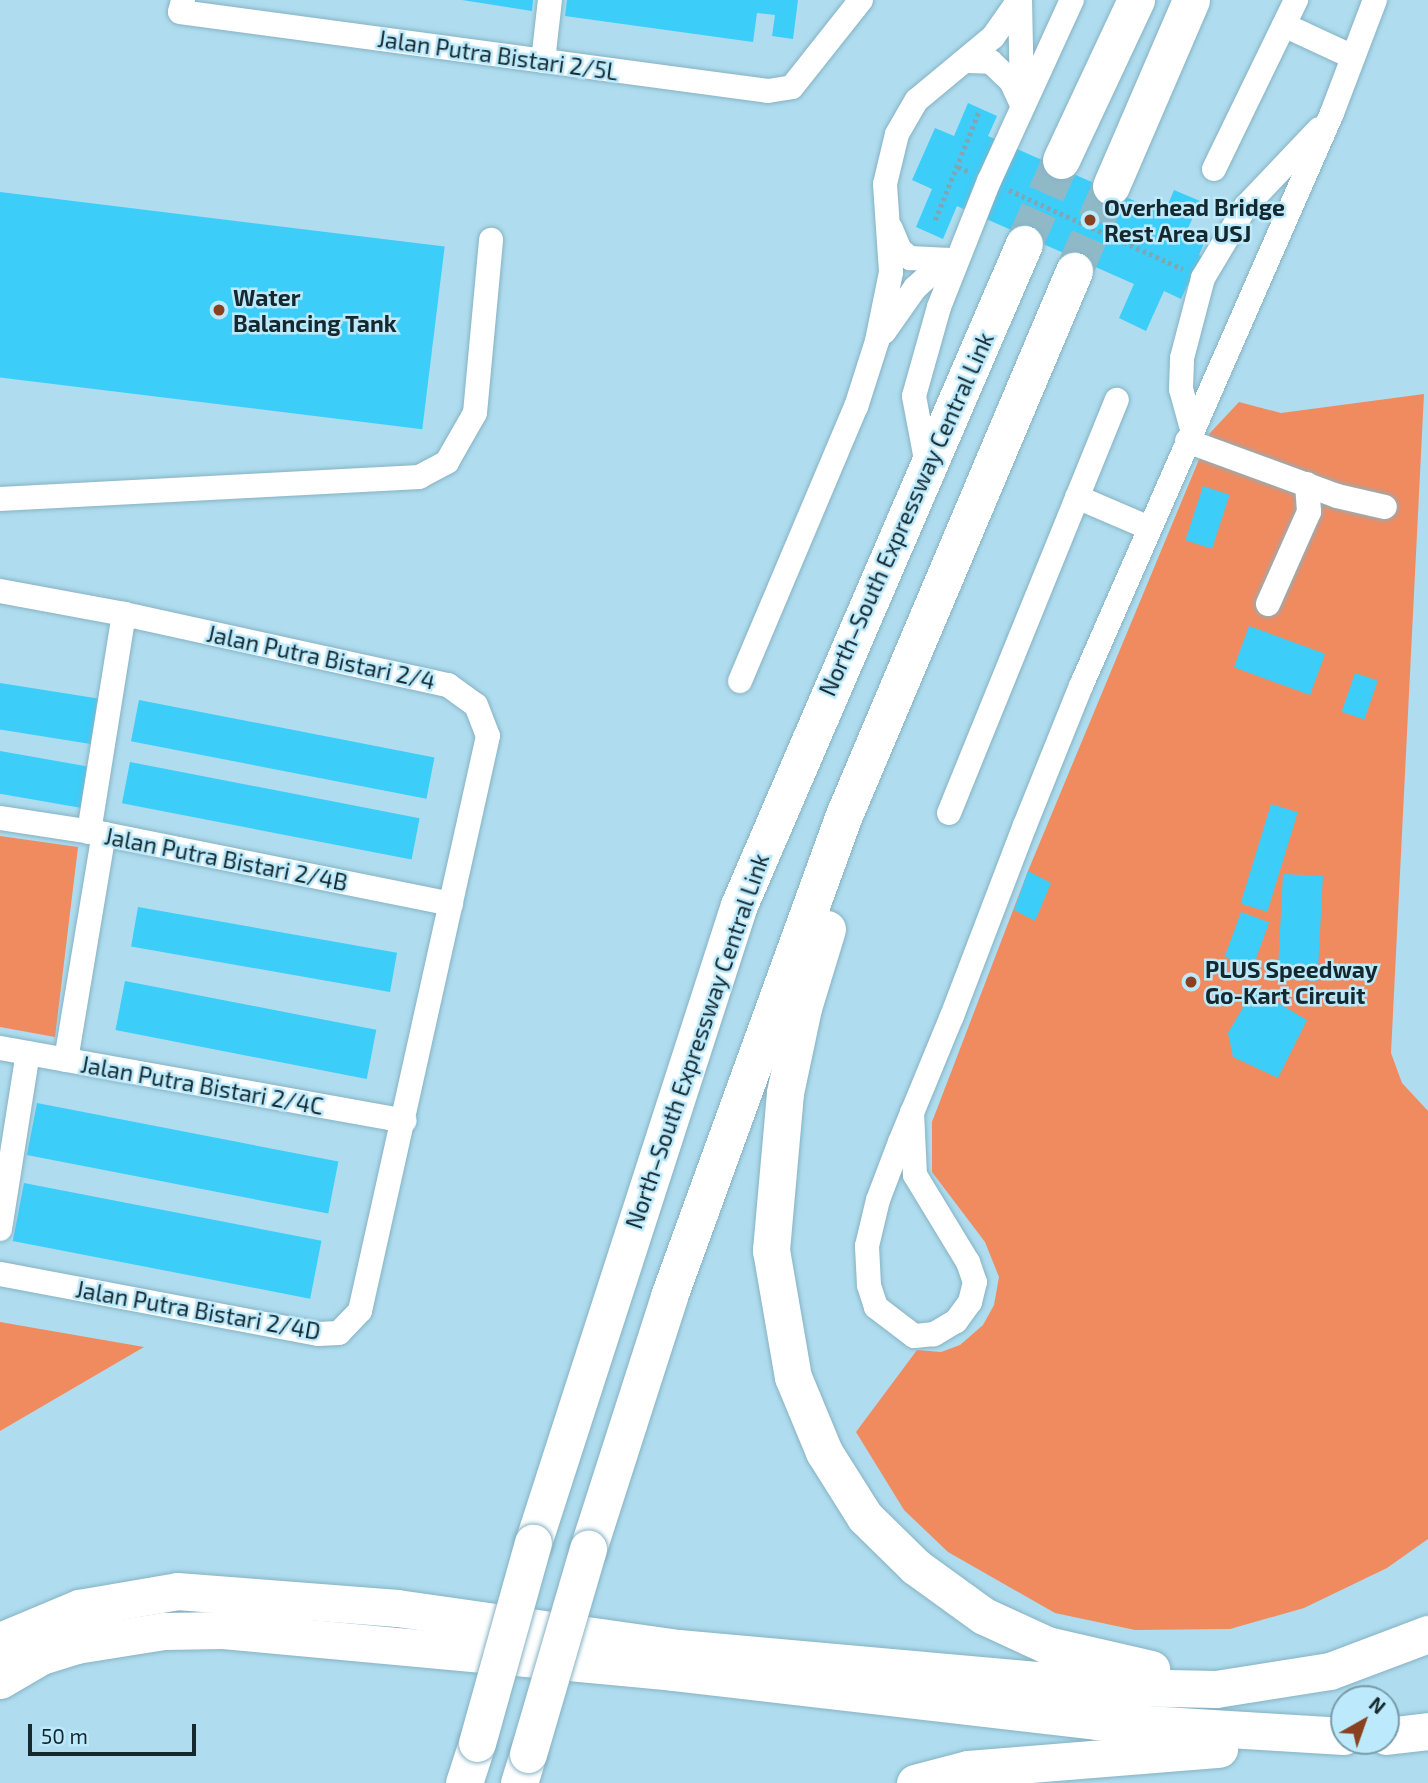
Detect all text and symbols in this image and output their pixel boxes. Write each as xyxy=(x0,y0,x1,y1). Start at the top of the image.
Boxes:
street label: Jalan Putra Bistari 2/5L xyxy=(376,24,620,86)
place label: Overhead Bridge Rest Area USJ xyxy=(1104,193,1285,247)
marker: Overhead Bridge Rest Area USJ xyxy=(1082,212,1098,228)
place label: Water Balancing Tank xyxy=(233,283,397,337)
marker: Water Balancing Tank xyxy=(211,302,227,318)
street label: North–South Expressway Central Link xyxy=(813,327,999,701)
street label: Jalan Putra Bistari 2/4 xyxy=(204,619,438,695)
street label: Jalan Putra Bistari 2/4B xyxy=(102,822,350,896)
street label: North–South Expressway Central Link xyxy=(619,849,775,1233)
place label: PLUS Speedway Go-Kart Circuit xyxy=(1205,955,1378,1009)
marker: PLUS Speedway Go-Kart Circuit xyxy=(1183,974,1199,990)
street label: Jalan Putra Bistari 2/4C xyxy=(78,1050,326,1120)
street label: Jalan Putra Bistari 2/4D xyxy=(73,1275,323,1345)
north arrow xyxy=(1330,1685,1400,1755)
text: N xyxy=(1365,1692,1390,1718)
scale bar xyxy=(32,1710,200,1754)
text: 50 m xyxy=(41,1723,88,1748)

